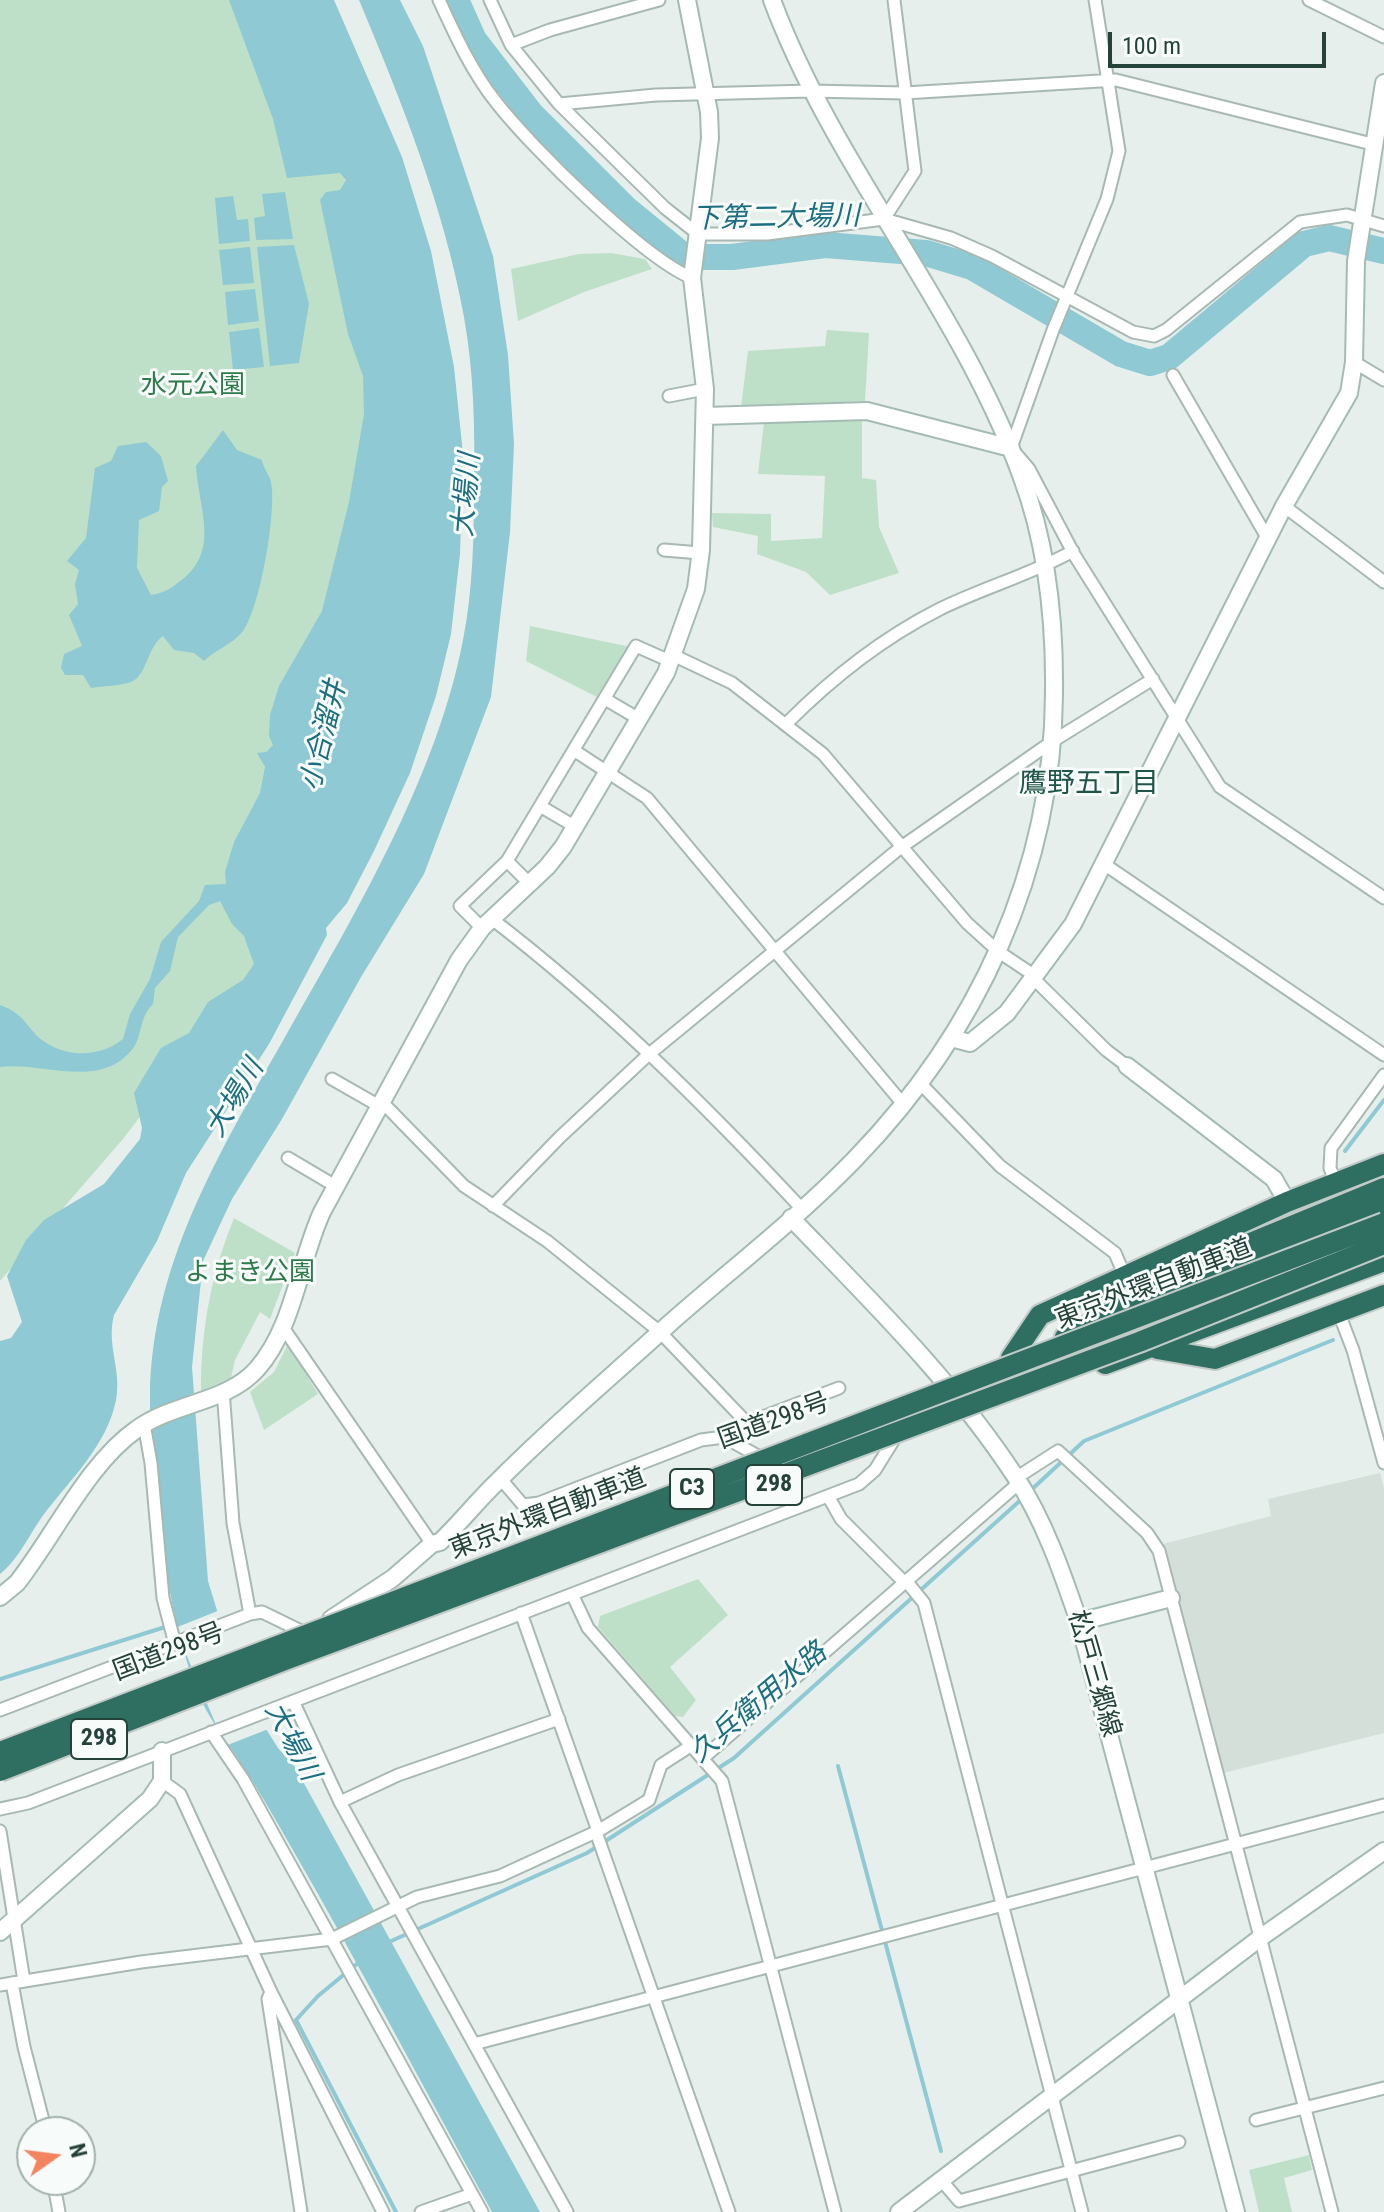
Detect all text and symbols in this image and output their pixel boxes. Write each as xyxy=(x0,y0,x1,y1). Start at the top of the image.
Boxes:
scale bar xyxy=(1112,16,1330,66)
text: 100 m xyxy=(1122,32,1181,60)
water label: 下第二大場川 xyxy=(692,201,860,237)
park label: 水元公園 xyxy=(141,370,245,402)
water label: 大場川 xyxy=(448,452,488,538)
water label: 小合溜井 xyxy=(295,678,355,794)
district label: 鷹野五丁目 xyxy=(1019,768,1159,802)
water label: 大場川 xyxy=(200,1054,272,1144)
street label: 東京外環自動車道 xyxy=(1051,1233,1257,1337)
park label: よまき公園 xyxy=(185,1257,315,1289)
street label: 国道298号 xyxy=(714,1387,834,1457)
street label: 東京外環自動車道 xyxy=(445,1463,651,1567)
road number: 298 xyxy=(746,1465,802,1505)
road number: C3 xyxy=(670,1469,714,1509)
street label: 松戸三郷線 xyxy=(1060,1607,1126,1741)
street label: 国道298号 xyxy=(109,1618,229,1688)
water label: 久兵衛用水路 xyxy=(684,1637,834,1771)
water label: 大場川 xyxy=(256,1697,326,1787)
road number: 298 xyxy=(71,1719,127,1759)
north arrow xyxy=(16,2116,96,2196)
text: N xyxy=(64,2141,92,2160)

